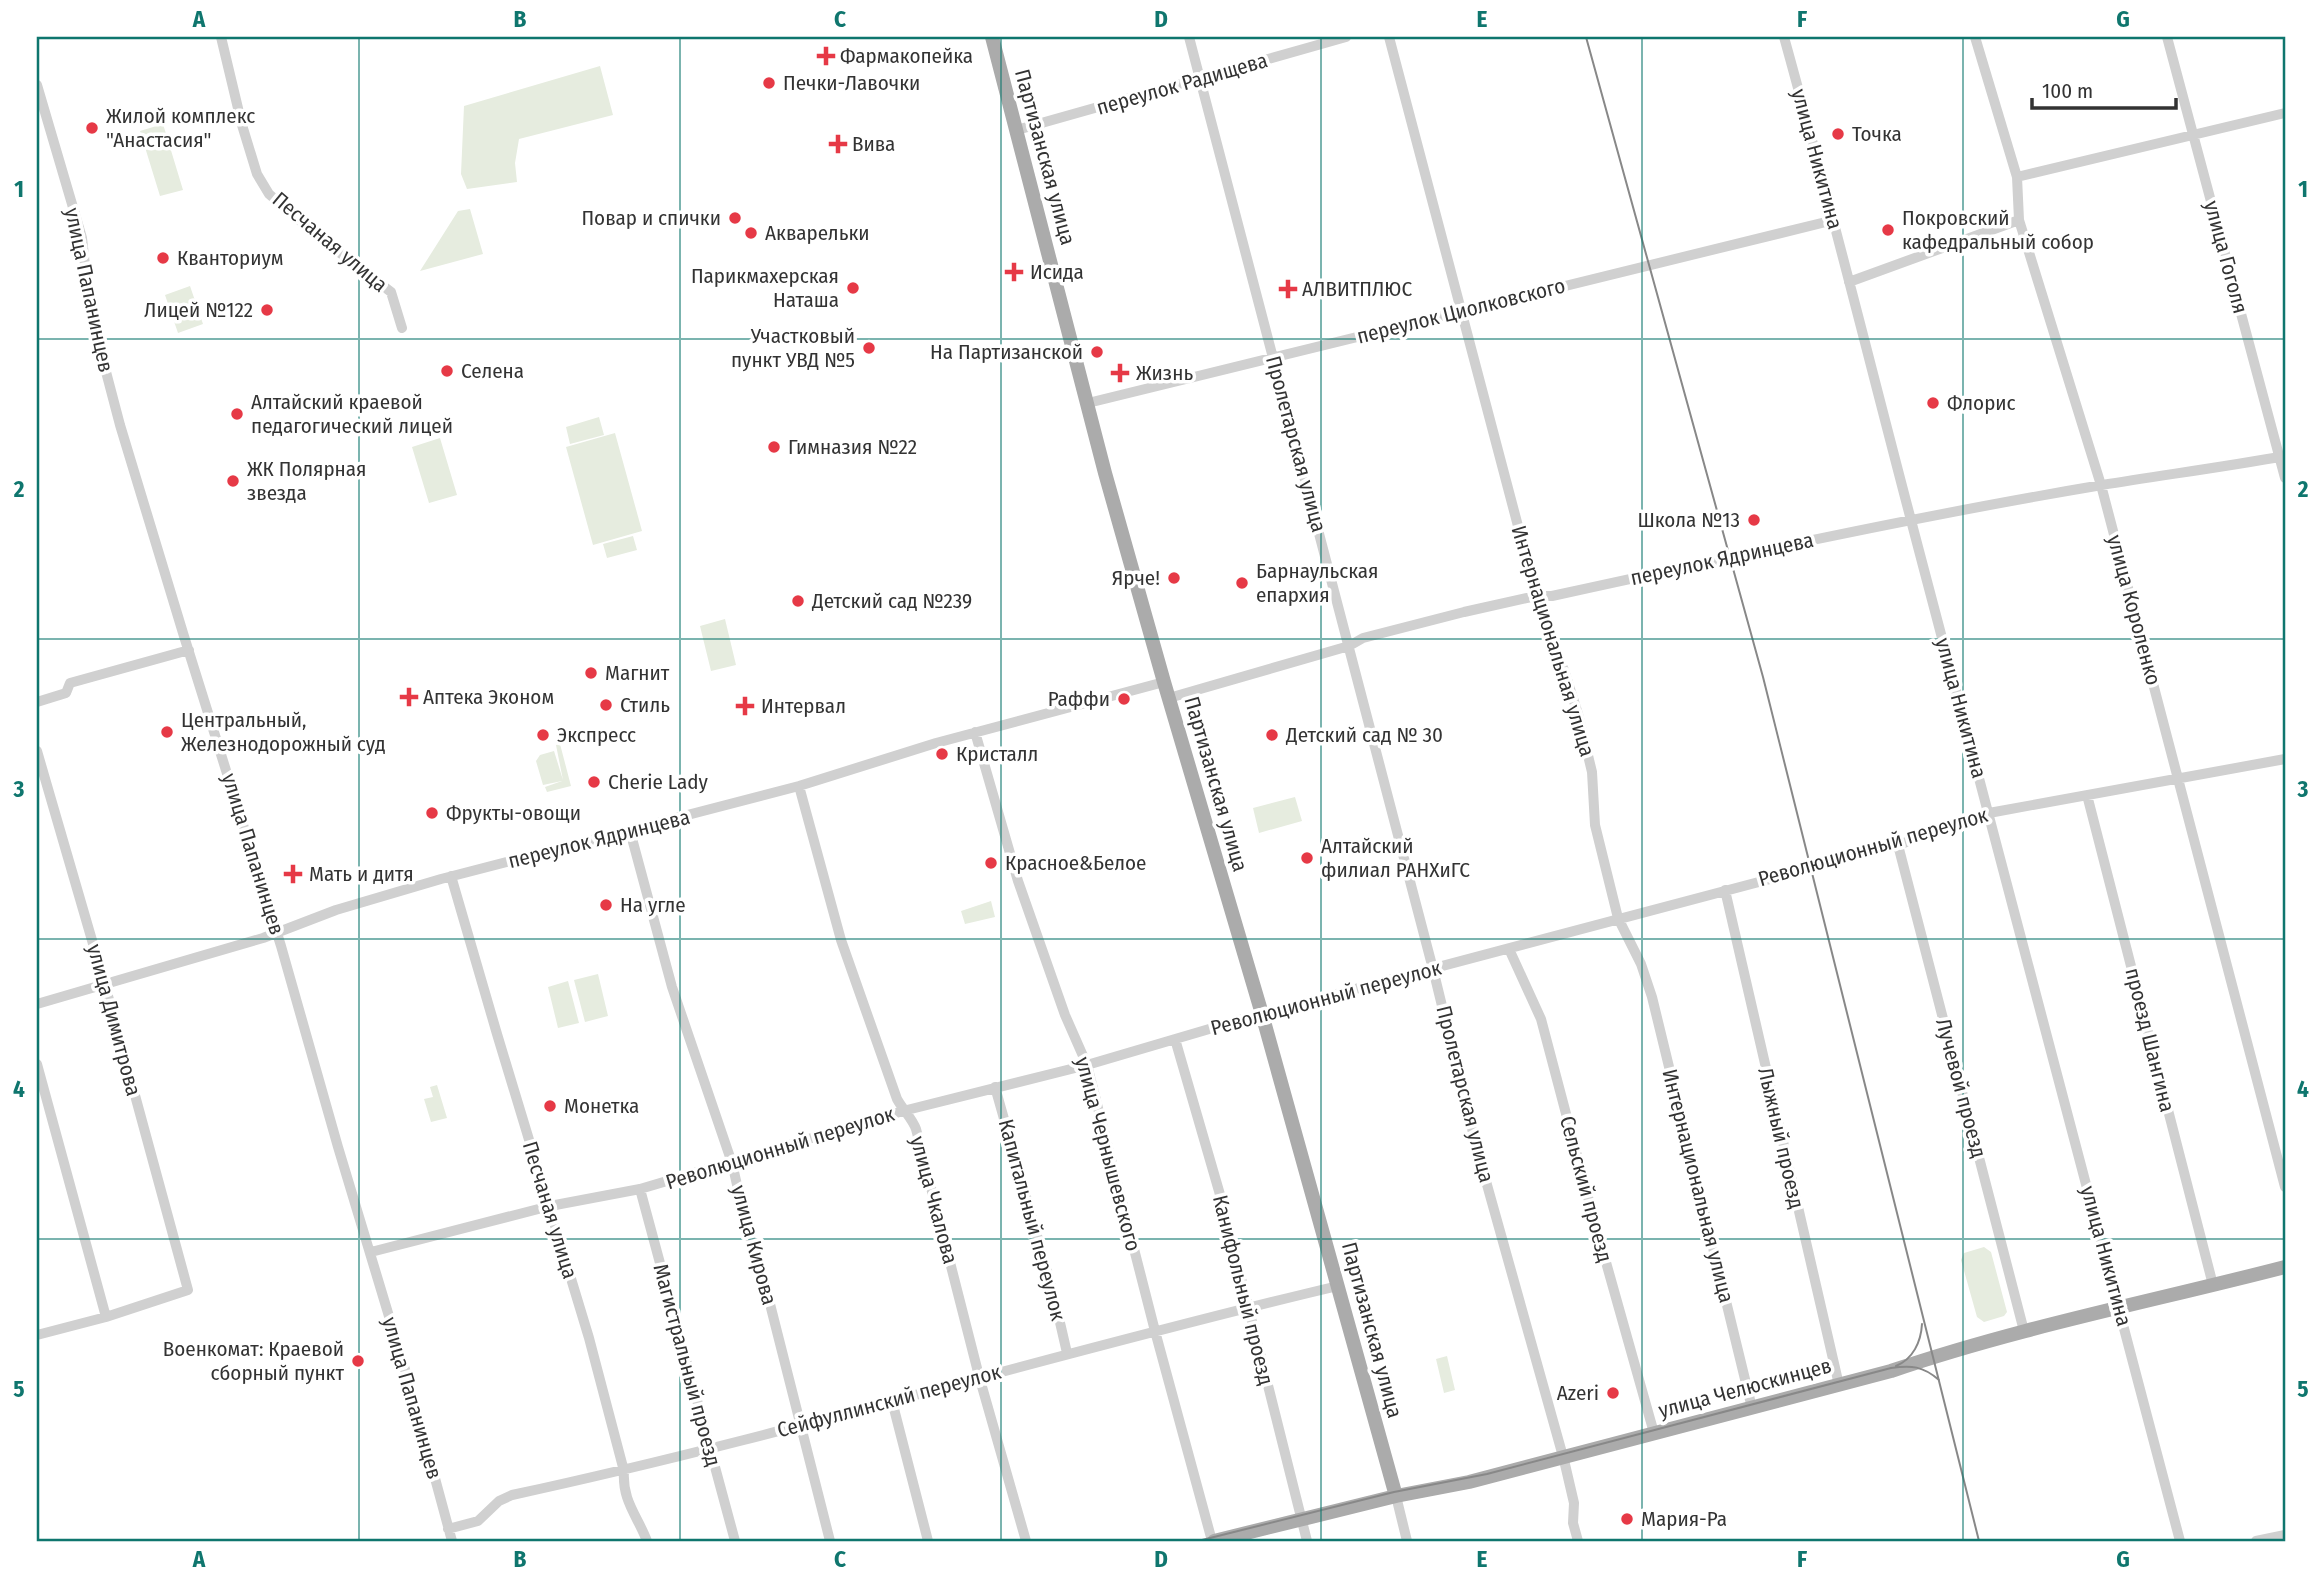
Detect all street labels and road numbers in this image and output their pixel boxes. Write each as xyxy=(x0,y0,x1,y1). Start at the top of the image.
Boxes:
street label: переулок Радищева xyxy=(1093,47,1271,121)
street label: Партизанская улица xyxy=(1009,66,1081,248)
street label: улица Никитина xyxy=(1786,86,1848,232)
street label: Песчаная улица xyxy=(267,186,393,298)
street label: улица Гоголя xyxy=(2198,198,2254,316)
street label: улица Папанинцев xyxy=(59,205,119,375)
street label: переулок Циолковского xyxy=(1354,273,1568,349)
street label: Пролетарская улица xyxy=(1260,353,1332,535)
street label: Интернациональная улица xyxy=(1506,523,1600,759)
street label: переулок Ядринцева xyxy=(1628,527,1816,591)
street label: улица Короленко xyxy=(2101,532,2167,688)
street label: улица Никитина xyxy=(1930,635,1992,781)
street label: Партизанская улица xyxy=(1179,694,1253,874)
street label: улица Папанинцев xyxy=(216,770,290,938)
street label: Революционный переулок xyxy=(1755,802,1991,892)
street label: переулок Ядринцева xyxy=(505,804,693,874)
street label: улица Димитрова xyxy=(81,941,147,1099)
street label: Революционный переулок xyxy=(1208,955,1444,1041)
street label: проезд Шангина xyxy=(2120,965,2180,1115)
street label: Пролетарская улица xyxy=(1430,1003,1500,1185)
street label: Лучевой проезд xyxy=(1930,1016,1992,1160)
street label: улица Чернышевского xyxy=(1070,1054,1146,1254)
street label: Лыжный проезд xyxy=(1752,1065,1810,1211)
street label: Интернациональная улица xyxy=(1656,1066,1740,1306)
street label: Революционный переулок xyxy=(663,1101,898,1195)
street label: Сельский проезд xyxy=(1554,1113,1618,1265)
street label: Капитальный переулок xyxy=(993,1116,1071,1324)
street label: улица Чкалова xyxy=(904,1133,964,1267)
street label: Песчаная улица xyxy=(517,1138,583,1282)
street label: улица Кирова xyxy=(726,1182,782,1308)
street label: улица Никитина xyxy=(2075,1183,2137,1329)
street label: Канифольный проезд xyxy=(1207,1192,1279,1388)
street label: Партизанская улица xyxy=(1336,1239,1408,1421)
street label: Магистральный проезд xyxy=(647,1261,727,1469)
street label: улица Папанинцев xyxy=(376,1314,448,1482)
street label: улица Челюскинцев xyxy=(1656,1352,1834,1424)
street label: Сейфуллинский переулок xyxy=(774,1359,1004,1443)

